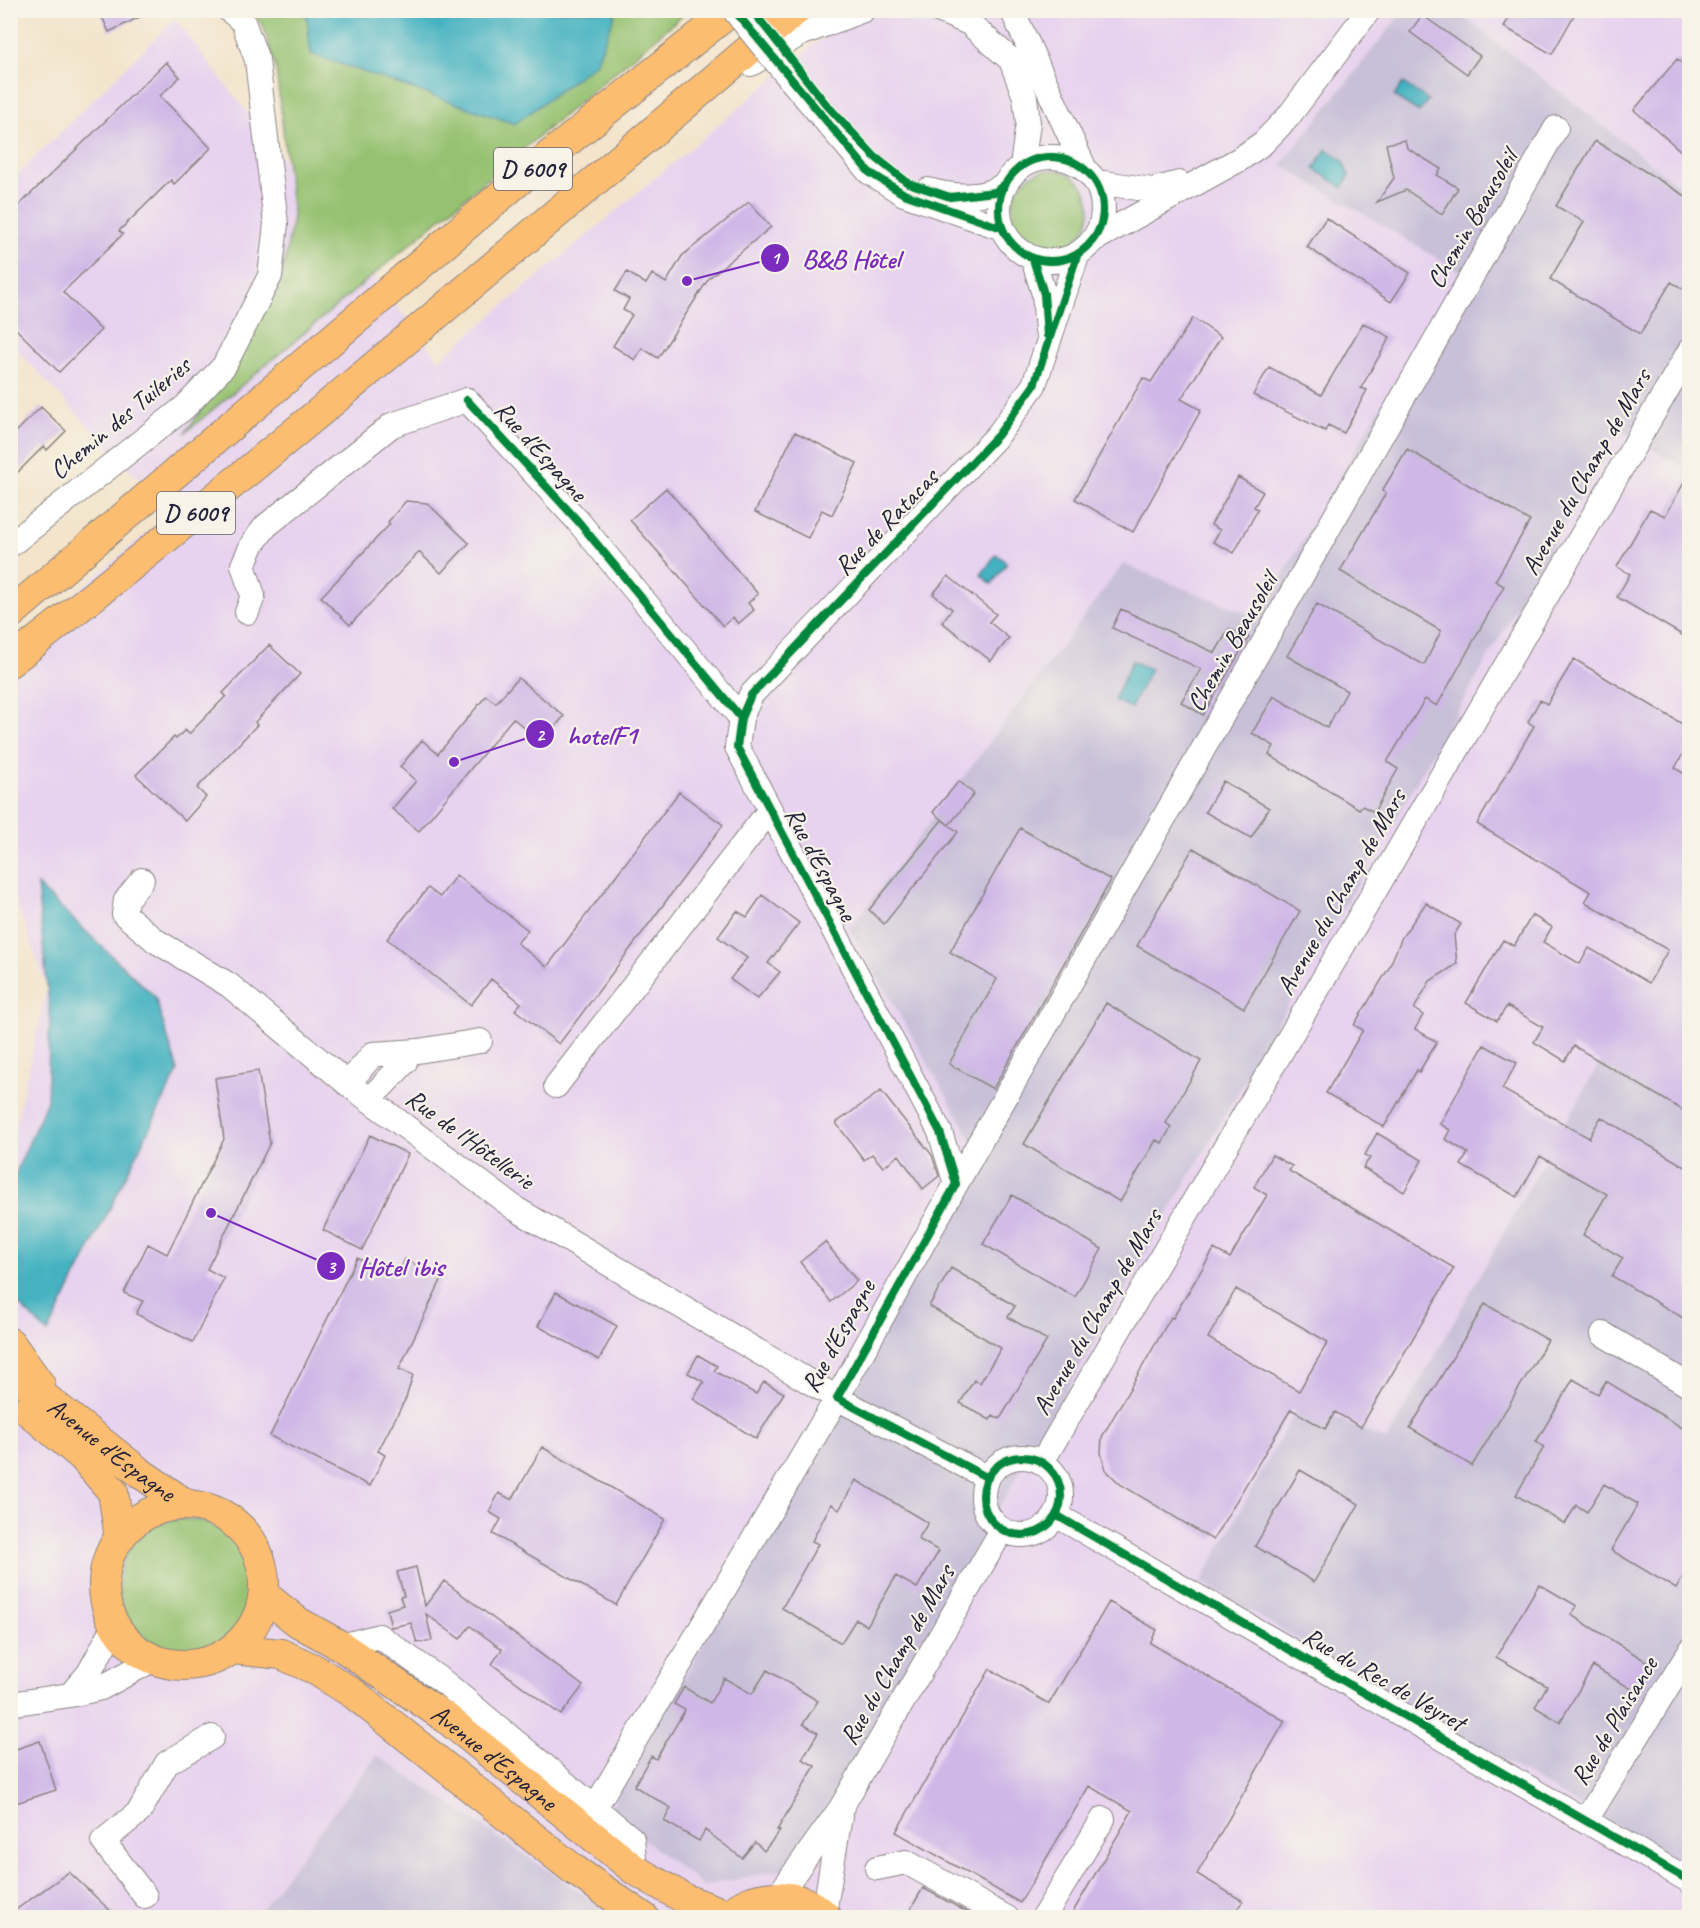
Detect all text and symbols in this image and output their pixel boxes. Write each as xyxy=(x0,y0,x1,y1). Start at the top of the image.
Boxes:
street label: Chemin Beausoleil xyxy=(1419,140,1527,294)
road number: D 6009 xyxy=(494,148,572,190)
callout: B&B Hôtel xyxy=(760,236,911,281)
text: B&B Hôtel xyxy=(802,242,905,276)
text: 1 xyxy=(771,247,781,269)
street label: Chemin des Tuileries xyxy=(43,348,199,487)
street label: Avenue du Champ de Mars xyxy=(1514,361,1659,581)
street label: Rue d'Espagne xyxy=(487,394,596,509)
street label: Rue de Ratacas xyxy=(827,460,947,582)
road number: D 6009 xyxy=(157,492,235,534)
street label: Chemin Beausoleil xyxy=(1179,563,1287,717)
callout: hotelF1 xyxy=(525,712,650,757)
text: hotelF1 xyxy=(567,718,640,752)
text: 2 xyxy=(536,724,546,746)
street label: Avenue du Champ de Mars xyxy=(1269,781,1414,1001)
street label: Rue d'Espagne xyxy=(777,802,865,928)
street label: Rue de l'Hôtellerie xyxy=(399,1081,543,1198)
street label: Avenue du Champ de Mars xyxy=(1025,1201,1170,1421)
callout: Hôtel ibis xyxy=(316,1244,456,1289)
text: Hôtel ibis xyxy=(358,1250,447,1284)
text: 3 xyxy=(327,1256,337,1278)
street label: Rue d'Espagne xyxy=(794,1272,883,1398)
street label: Avenue d'Espagne xyxy=(41,1390,183,1510)
street label: Rue du Champ de Mars xyxy=(832,1557,963,1751)
street label: Rue du Rec de Veyret xyxy=(1297,1619,1474,1740)
street label: Rue de Plaisance xyxy=(1563,1649,1667,1791)
street label: Avenue d'Espagne xyxy=(425,1696,565,1819)

